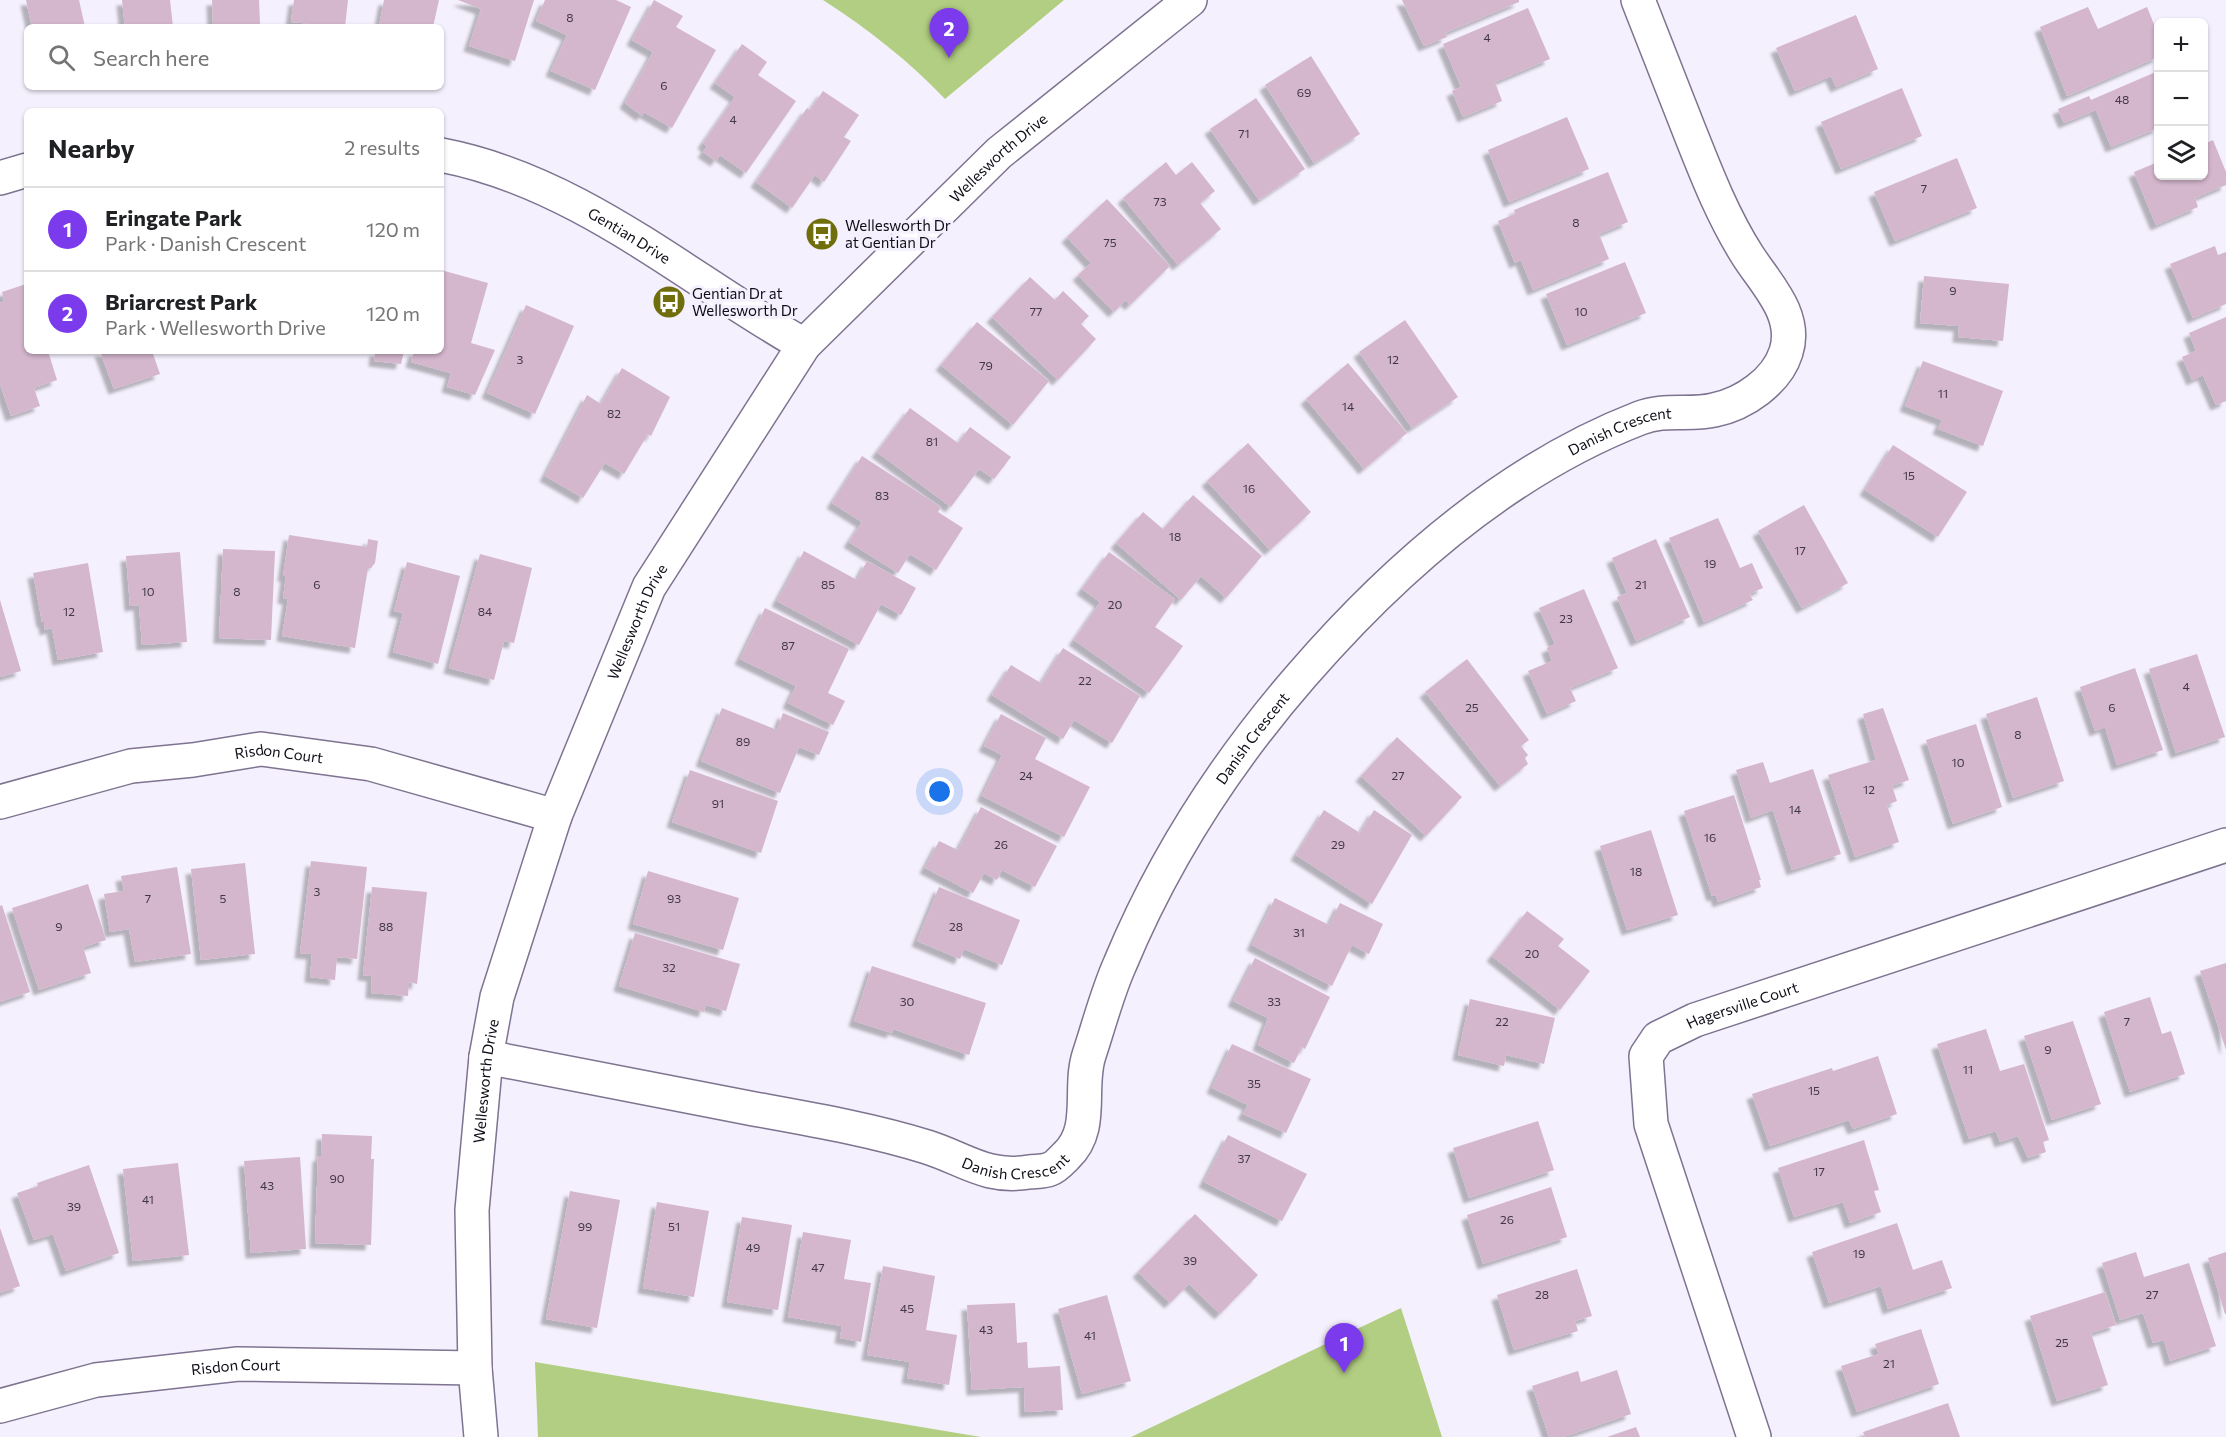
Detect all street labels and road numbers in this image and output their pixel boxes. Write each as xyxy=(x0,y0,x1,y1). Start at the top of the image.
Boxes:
street label: Wellesworth Drive xyxy=(946,109,1051,206)
street label: Gentian Drive xyxy=(585,203,674,267)
street label: Danish Crescent xyxy=(1565,404,1672,459)
street label: Wellesworth Drive xyxy=(603,560,671,682)
street label: Danish Crescent xyxy=(1212,688,1293,787)
street label: Risdon Court xyxy=(233,740,324,766)
street label: Hagersville Court xyxy=(1683,978,1801,1032)
street label: Wellesworth Drive xyxy=(469,1017,502,1144)
street label: Danish Crescent xyxy=(959,1150,1073,1183)
street label: Risdon Court xyxy=(190,1355,281,1378)

